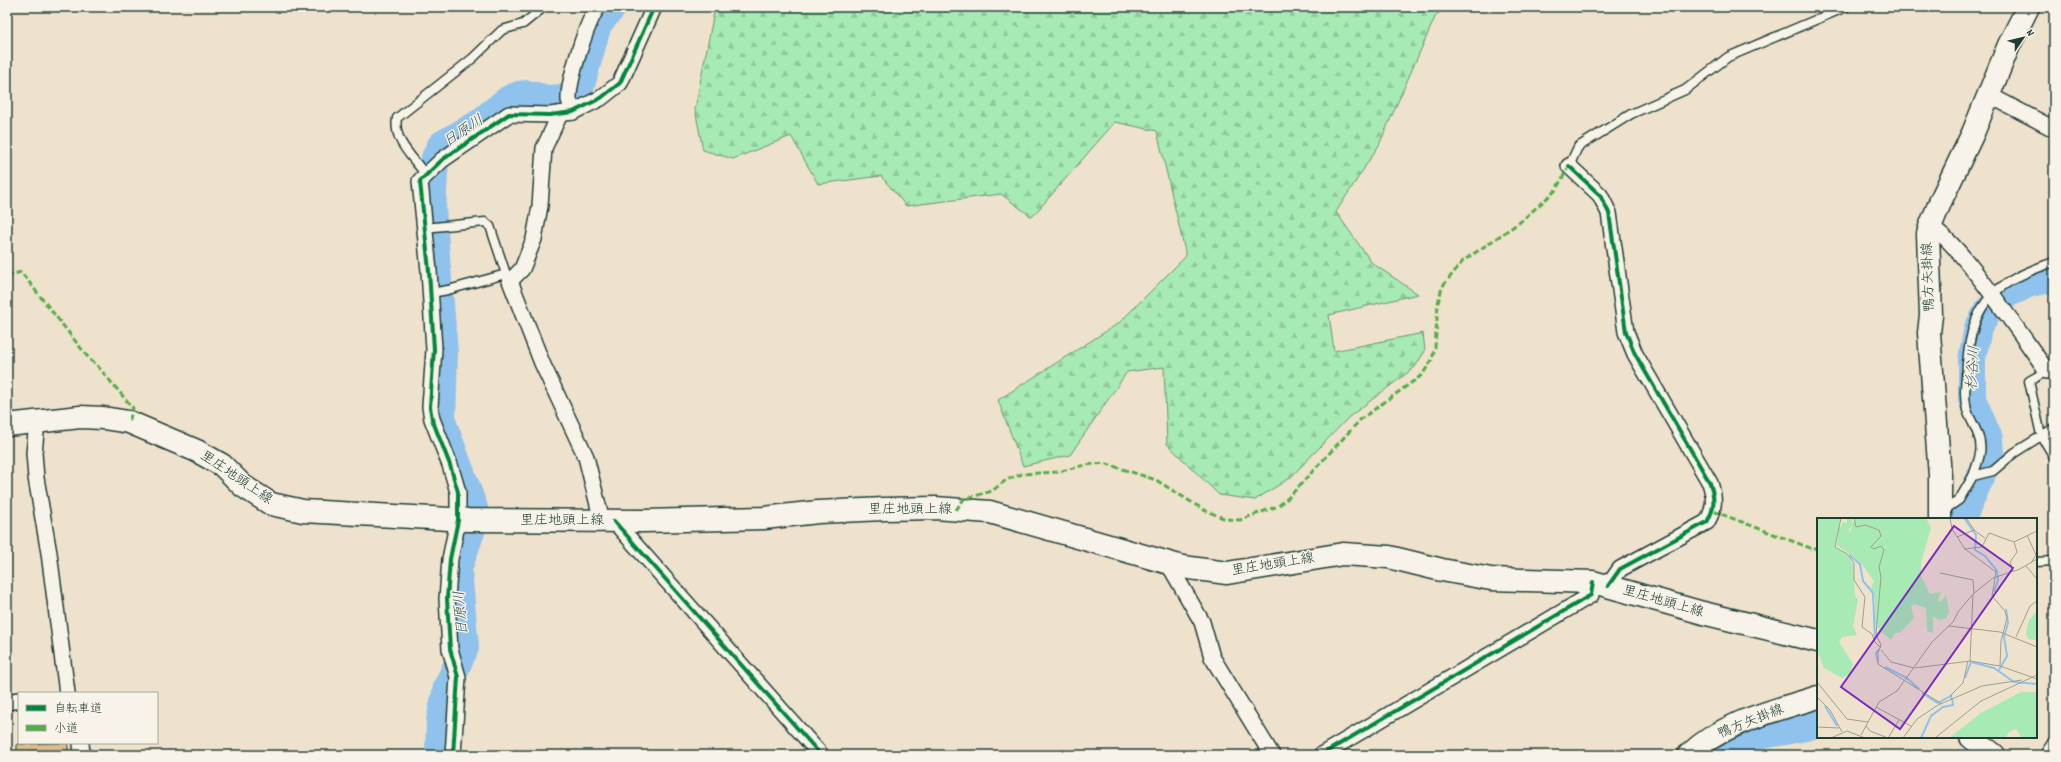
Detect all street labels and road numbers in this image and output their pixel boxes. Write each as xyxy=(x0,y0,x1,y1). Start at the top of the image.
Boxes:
street label: 鴨方矢掛線 xyxy=(1918,242,1940,312)
street label: 里庄地頭上線 xyxy=(196,446,276,510)
street label: 里庄地頭上線 xyxy=(868,500,952,520)
street label: 里庄地頭上線 xyxy=(520,511,604,531)
street label: 里庄地頭上線 xyxy=(1230,549,1316,581)
street label: 里庄地頭上線 xyxy=(1620,581,1706,623)
street label: 鴨方矢掛線 xyxy=(1715,700,1787,744)

